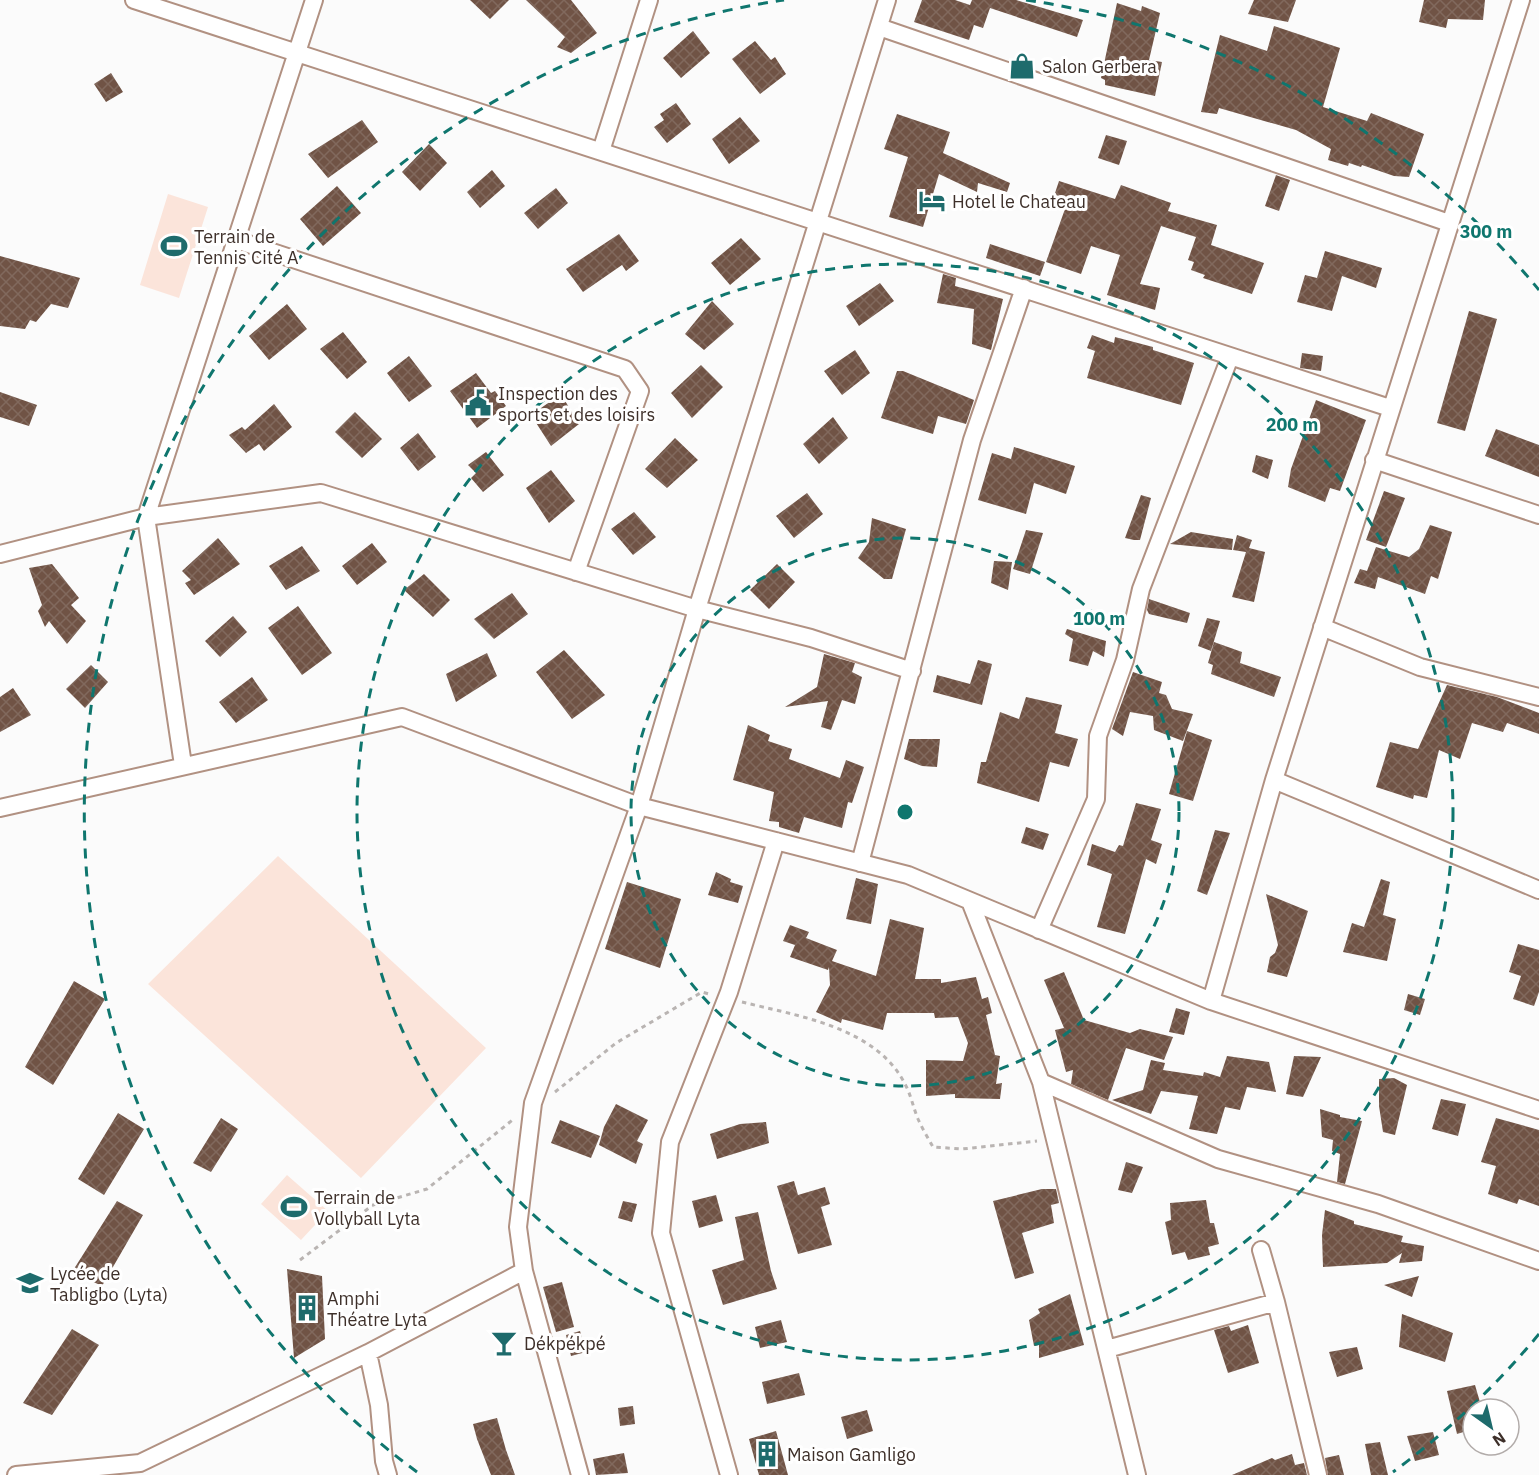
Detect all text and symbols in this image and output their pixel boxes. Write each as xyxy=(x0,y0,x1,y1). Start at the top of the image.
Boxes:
shop icon: Salon Gerbera xyxy=(1007,51,1037,81)
place label: Salon Gerbera xyxy=(1042,55,1157,78)
hotel icon: Hotel le Chateau xyxy=(917,186,947,216)
place label: Hotel le Chateau xyxy=(952,190,1086,213)
text: 300 m xyxy=(1460,220,1512,243)
place label: Terrain de Tennis Cité A xyxy=(194,225,299,269)
sports icon: Terrain de Tennis Cité A xyxy=(159,231,189,261)
place label: Inspection des sports et des loisirs xyxy=(498,382,655,426)
public building icon: Inspection des sports et des loisirs xyxy=(463,388,493,418)
text: 200 m xyxy=(1266,413,1318,436)
text: 100 m xyxy=(1073,607,1125,630)
centre of rings xyxy=(895,802,915,822)
place label: Terrain de Vollyball Lyta xyxy=(314,1186,421,1230)
sports icon: Terrain de Vollyball Lyta xyxy=(279,1192,309,1222)
place label: Lycée de Tabligbo (Lyta) xyxy=(50,1262,168,1306)
school or university icon: Lycée de Tabligbo (Lyta) xyxy=(15,1268,45,1298)
place label: Amphi Théatre Lyta xyxy=(327,1287,428,1331)
building icon: Amphi Théatre Lyta xyxy=(292,1293,322,1323)
bar icon: Dékpékpé xyxy=(489,1328,519,1358)
place label: Dékpékpé xyxy=(524,1332,606,1355)
north arrow xyxy=(1461,1397,1521,1457)
text: N xyxy=(1489,1428,1510,1451)
building icon: Maison Gamligo xyxy=(752,1439,782,1469)
place label: Maison Gamligo xyxy=(787,1443,916,1466)

